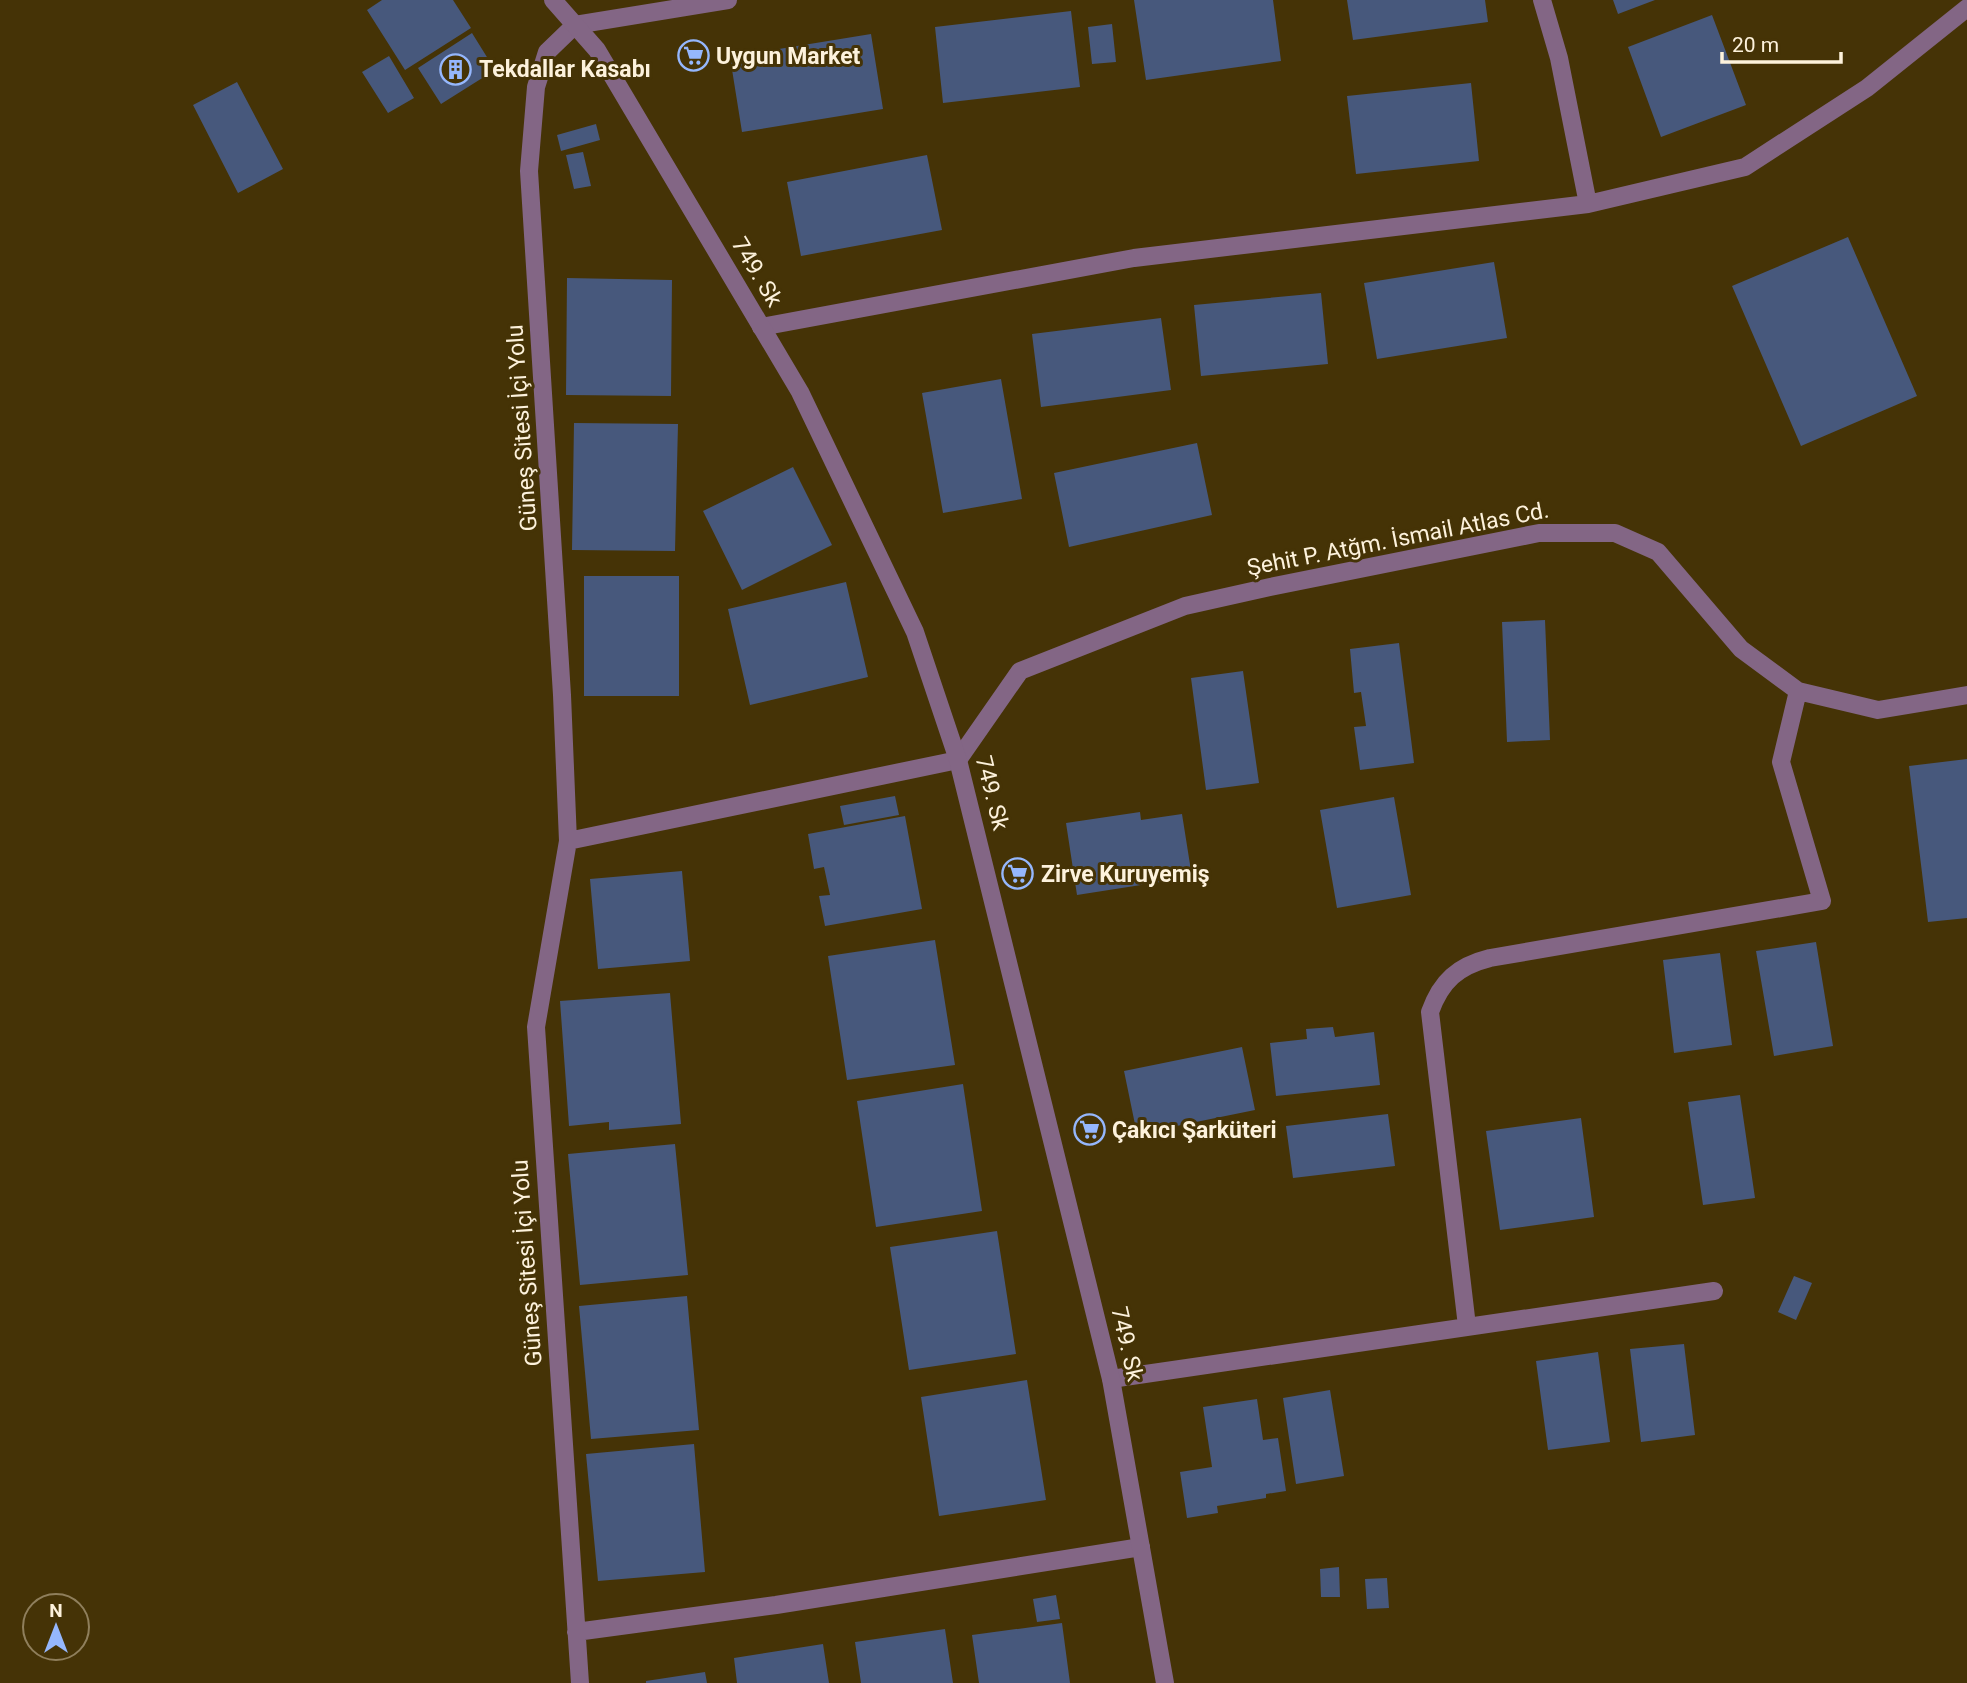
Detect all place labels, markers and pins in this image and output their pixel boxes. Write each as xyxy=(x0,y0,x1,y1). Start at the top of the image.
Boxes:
supermarket icon: Uygun Market xyxy=(676,39,710,73)
place label: Uygun Market xyxy=(716,43,861,70)
building icon: Tekdallar Kasabı xyxy=(439,52,473,86)
place label: Tekdallar Kasabı xyxy=(479,56,651,83)
supermarket icon: Zirve Kuruyemiş xyxy=(1001,857,1035,891)
place label: Zirve Kuruyemiş xyxy=(1041,861,1210,888)
supermarket icon: Çakıcı Şarküteri xyxy=(1072,1113,1106,1147)
place label: Çakıcı Şarküteri xyxy=(1112,1117,1277,1144)

